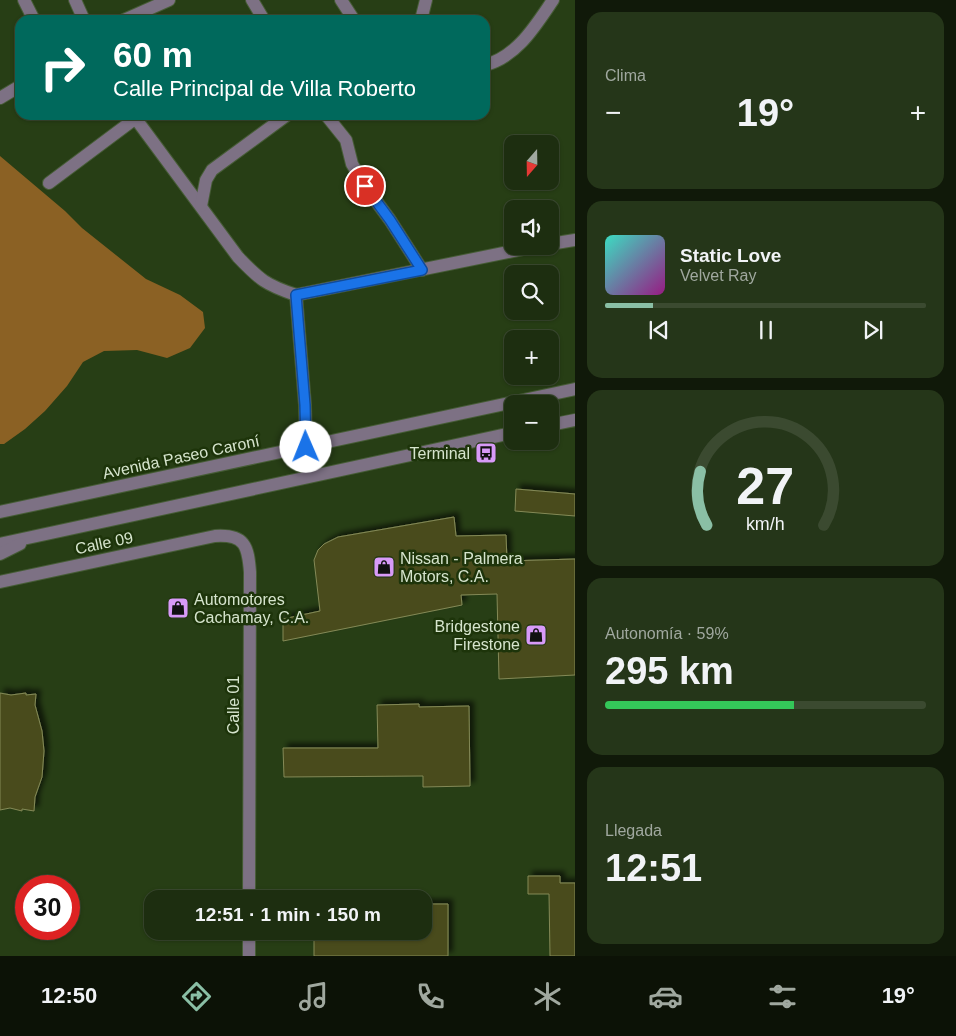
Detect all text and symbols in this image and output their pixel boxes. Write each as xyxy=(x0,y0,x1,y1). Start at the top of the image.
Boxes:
icon: right xyxy=(30,35,95,100)
text: 60 m xyxy=(113,35,193,74)
text: Clima xyxy=(605,67,646,84)
text: Calle Principal de Villa Roberto xyxy=(113,76,416,101)
text: 19° xyxy=(737,92,794,134)
text: − xyxy=(605,97,621,128)
text: + xyxy=(910,97,926,128)
north arrow xyxy=(504,135,559,190)
map controls xyxy=(504,135,559,450)
pin xyxy=(344,165,386,207)
icon: arrive xyxy=(351,172,379,200)
button: sound xyxy=(504,200,559,255)
text: Static Love xyxy=(680,245,781,266)
button: search xyxy=(504,265,559,320)
text: Velvet Ray xyxy=(680,267,756,284)
icon: previous xyxy=(645,316,673,344)
icon: pause xyxy=(752,316,780,344)
icon: next xyxy=(859,316,887,344)
button: + xyxy=(504,330,559,385)
button: − xyxy=(504,395,559,450)
position arrow xyxy=(279,420,331,472)
street label: Avenida Paseo Caroní xyxy=(101,432,261,482)
bus stop icon: Terminal xyxy=(474,441,498,465)
place label: Terminal xyxy=(410,445,470,462)
text: 27 xyxy=(737,457,794,515)
text: km/h xyxy=(746,514,785,534)
street label: Calle 09 xyxy=(74,529,135,557)
place label: Nissan - Palmera Motors, C.A. xyxy=(400,550,523,585)
shop icon: Nissan - Palmera Motors, C.A. xyxy=(372,555,396,579)
place label: Automotores Cachamay, C.A. xyxy=(194,591,309,626)
shop icon: Automotores Cachamay, C.A. xyxy=(166,596,190,620)
place label: Bridgestone Firestone xyxy=(435,618,520,653)
shop icon: Bridgestone Firestone xyxy=(524,623,548,647)
text: Autonomía · 59% xyxy=(605,625,729,642)
text: 295 km xyxy=(605,650,734,692)
street label: Calle 01 xyxy=(225,676,242,734)
text: Llegada xyxy=(605,822,662,839)
text: 12:51 xyxy=(605,847,702,889)
speed limit sign: 30 xyxy=(15,875,80,940)
text: 12:51 · 1 min · 150 m xyxy=(195,904,381,925)
icon: directions xyxy=(179,979,214,1014)
icon: music xyxy=(296,979,331,1014)
icon: phone xyxy=(413,979,448,1014)
icon: climate xyxy=(530,979,565,1014)
icon: car xyxy=(648,979,683,1014)
icon: filters xyxy=(765,979,800,1014)
text: 12:50 xyxy=(41,983,97,1008)
text: 19° xyxy=(882,983,915,1008)

